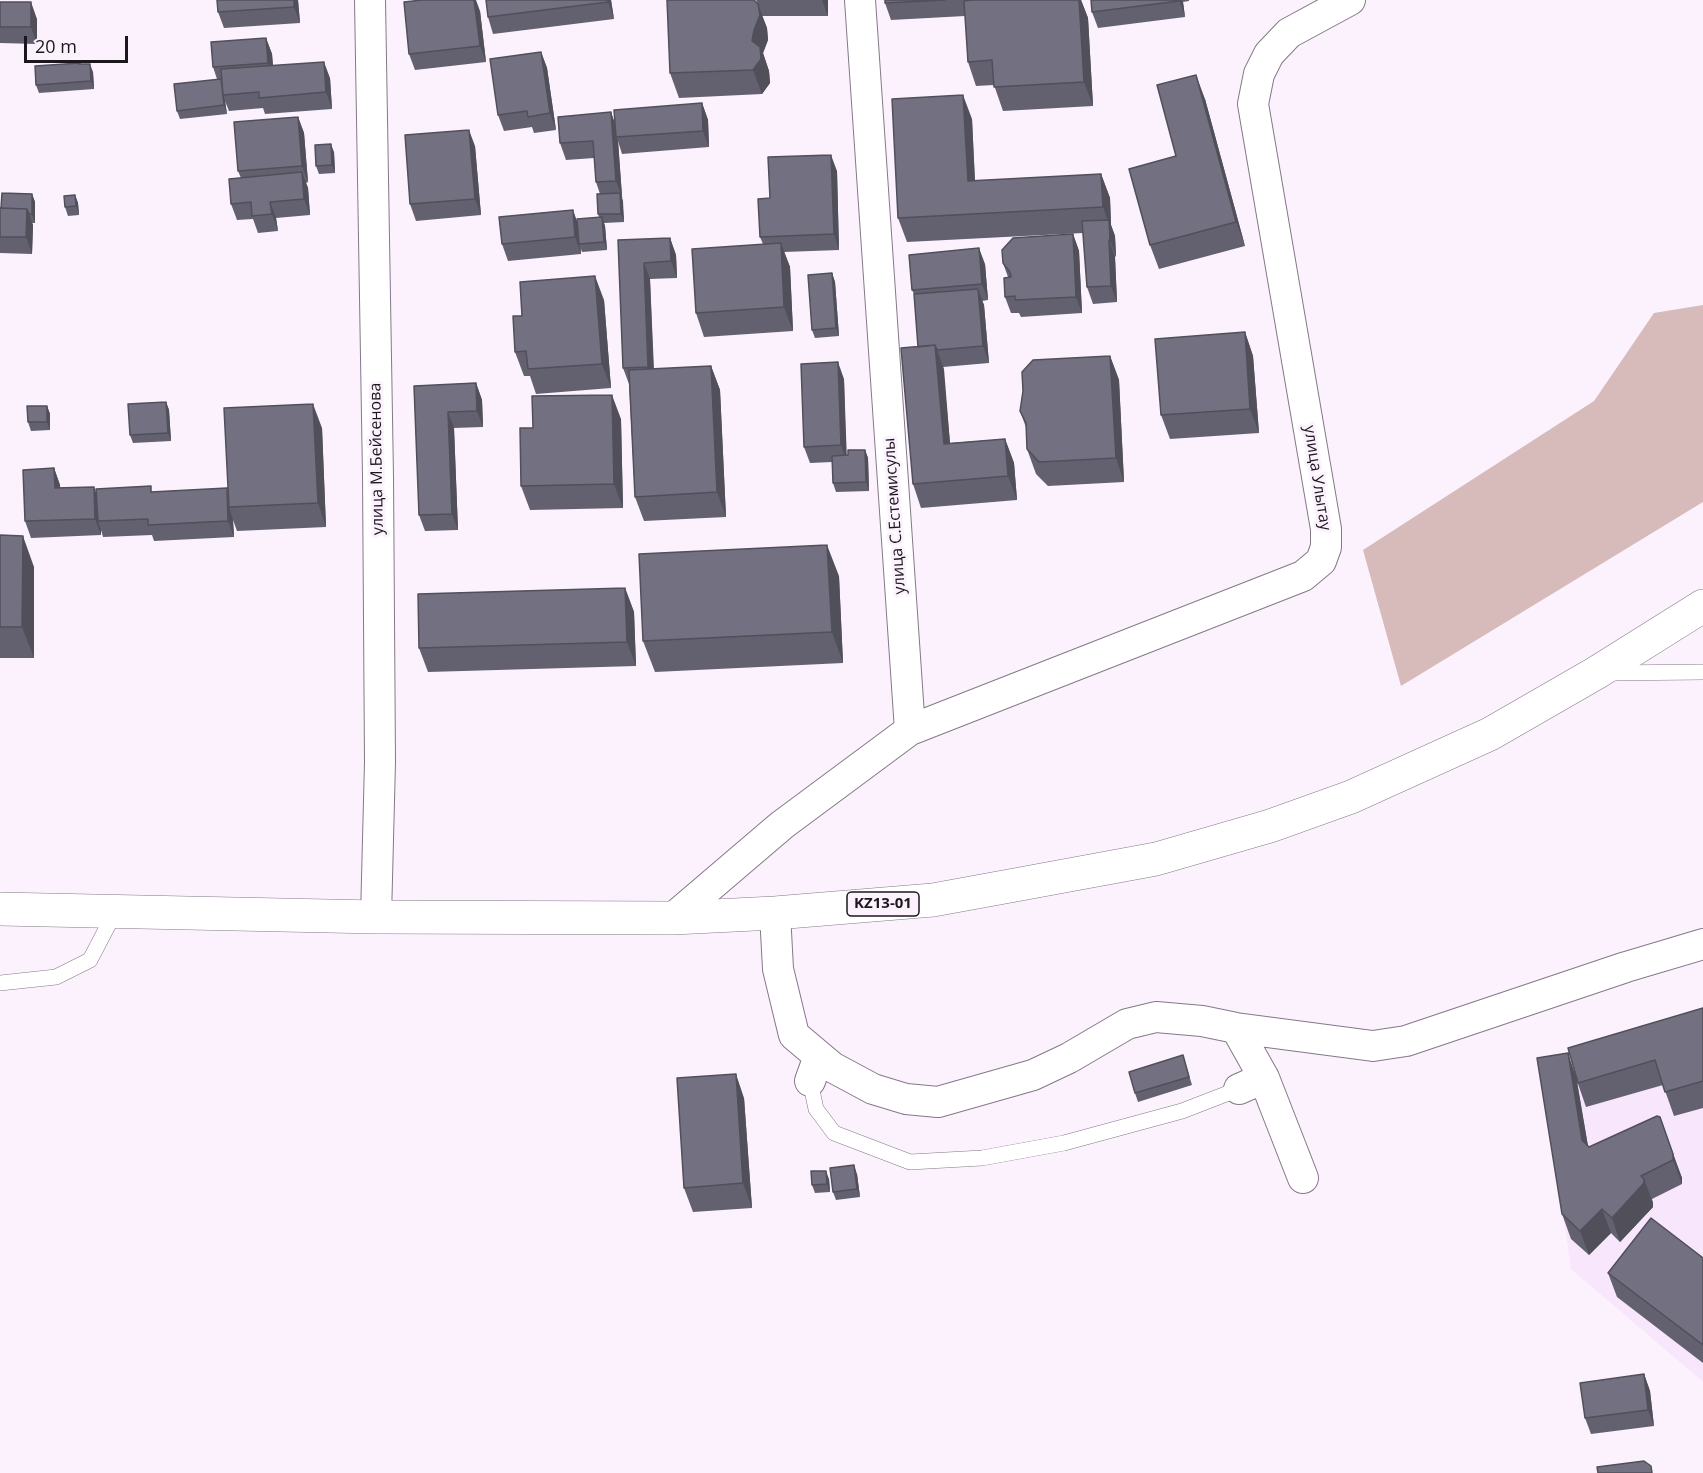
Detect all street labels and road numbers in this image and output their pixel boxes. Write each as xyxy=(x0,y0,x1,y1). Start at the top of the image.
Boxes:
street label: улица М.Бейсенова xyxy=(366,383,388,535)
street label: улица Улытау xyxy=(1299,424,1335,532)
street label: улица С.Естемисулы xyxy=(880,437,910,595)
road number: KZ13-01 xyxy=(847,892,919,916)

